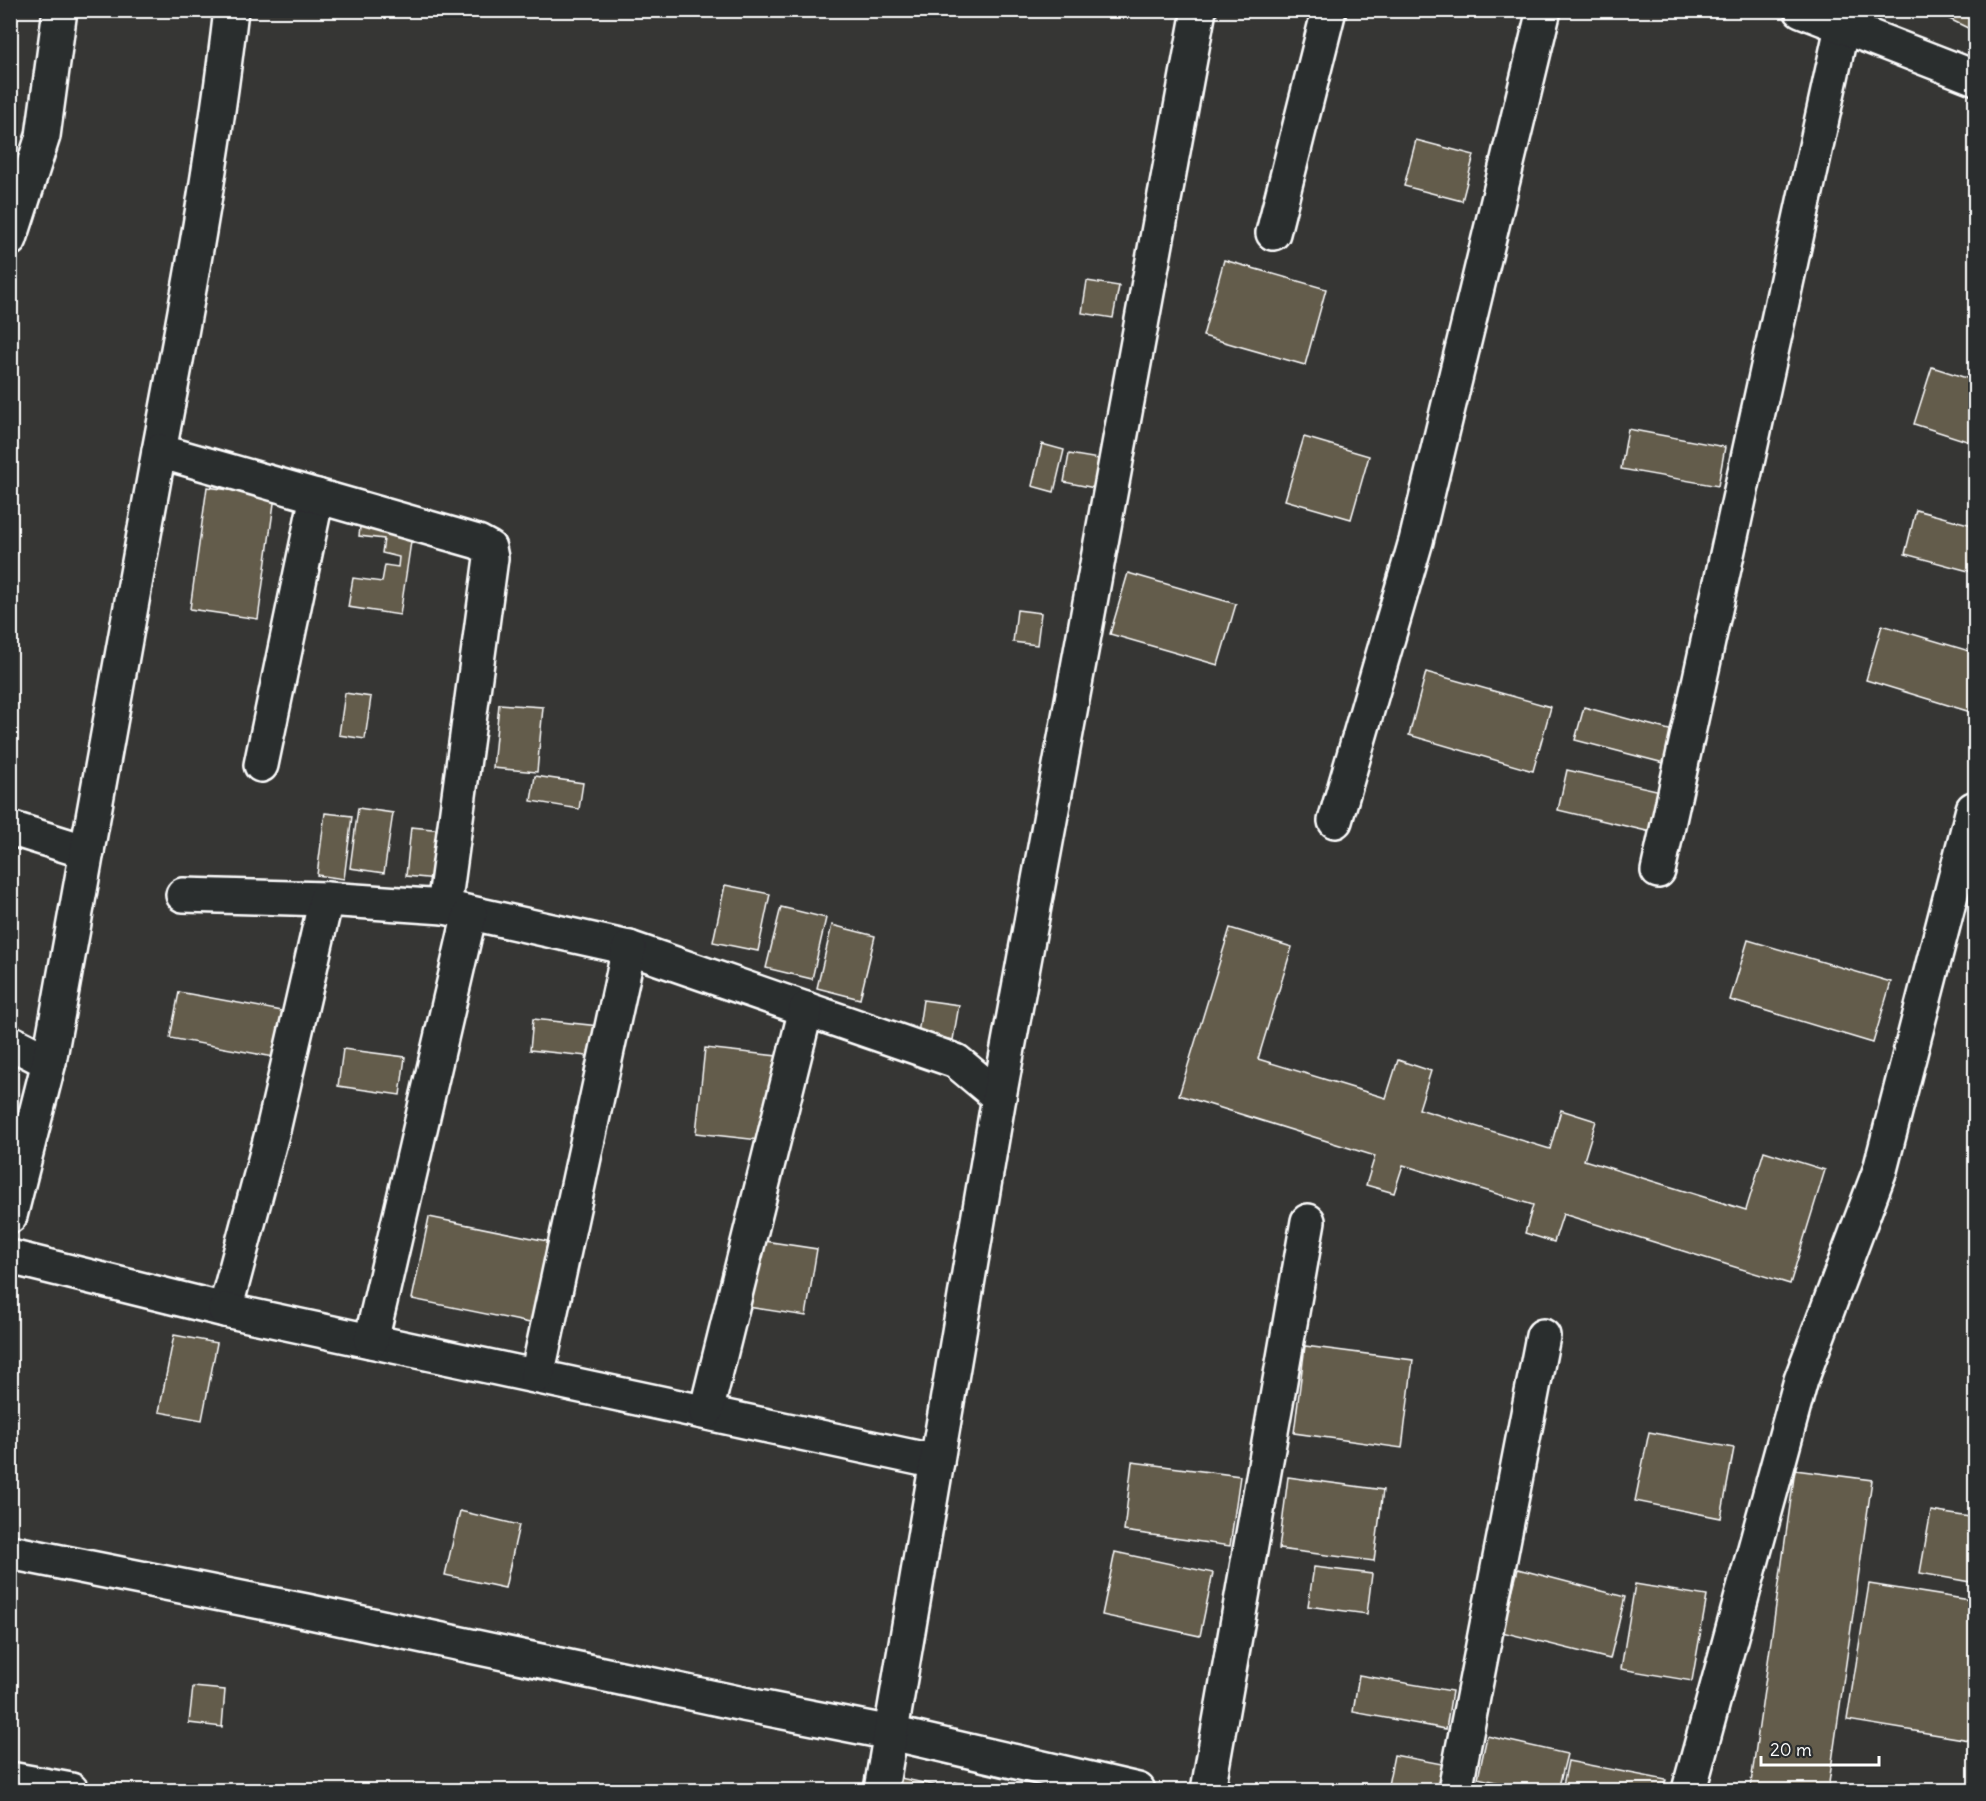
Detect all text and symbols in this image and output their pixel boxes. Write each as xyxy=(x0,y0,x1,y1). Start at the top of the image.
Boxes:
scale bar xyxy=(1761,1729,1880,1767)
text: 20 m xyxy=(1770,1738,1812,1761)

